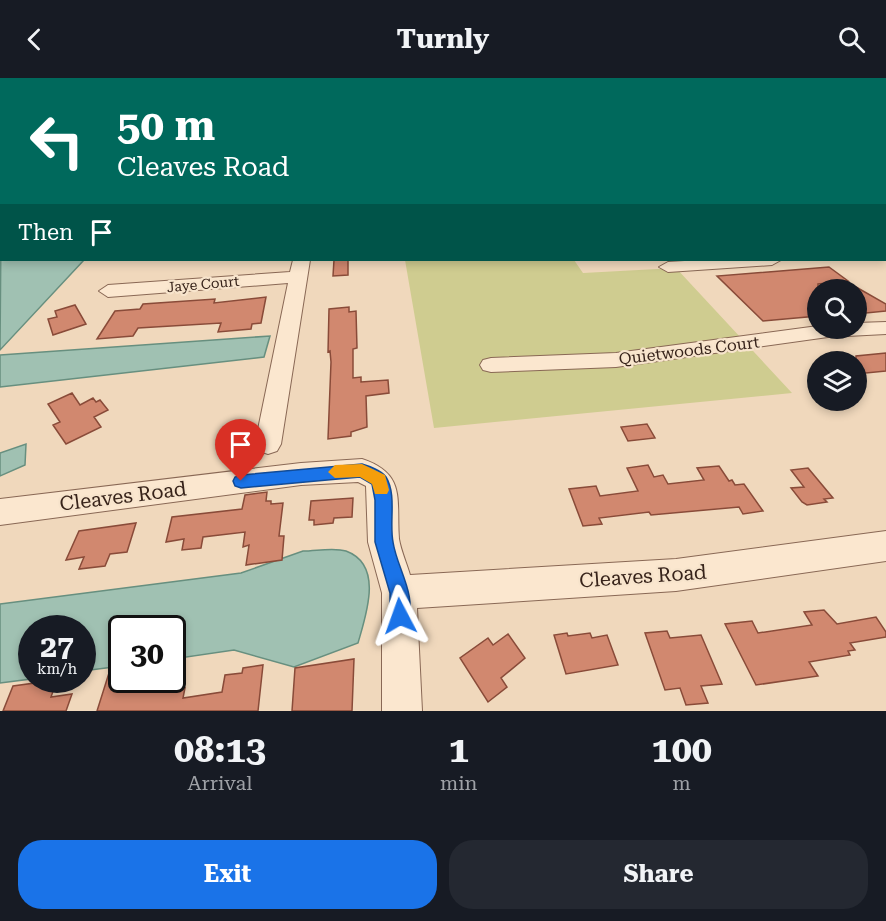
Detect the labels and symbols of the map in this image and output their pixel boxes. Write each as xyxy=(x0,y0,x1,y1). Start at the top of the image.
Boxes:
street label: Jaye Court xyxy=(166,273,240,295)
street label: Quietwoods Court xyxy=(618,332,760,369)
pin xyxy=(215,419,266,481)
street label: Cleaves Road xyxy=(58,476,188,516)
street label: Cleaves Road xyxy=(579,560,708,592)
position arrow xyxy=(368,584,432,648)
speed limit sign: 30 xyxy=(108,615,186,693)

